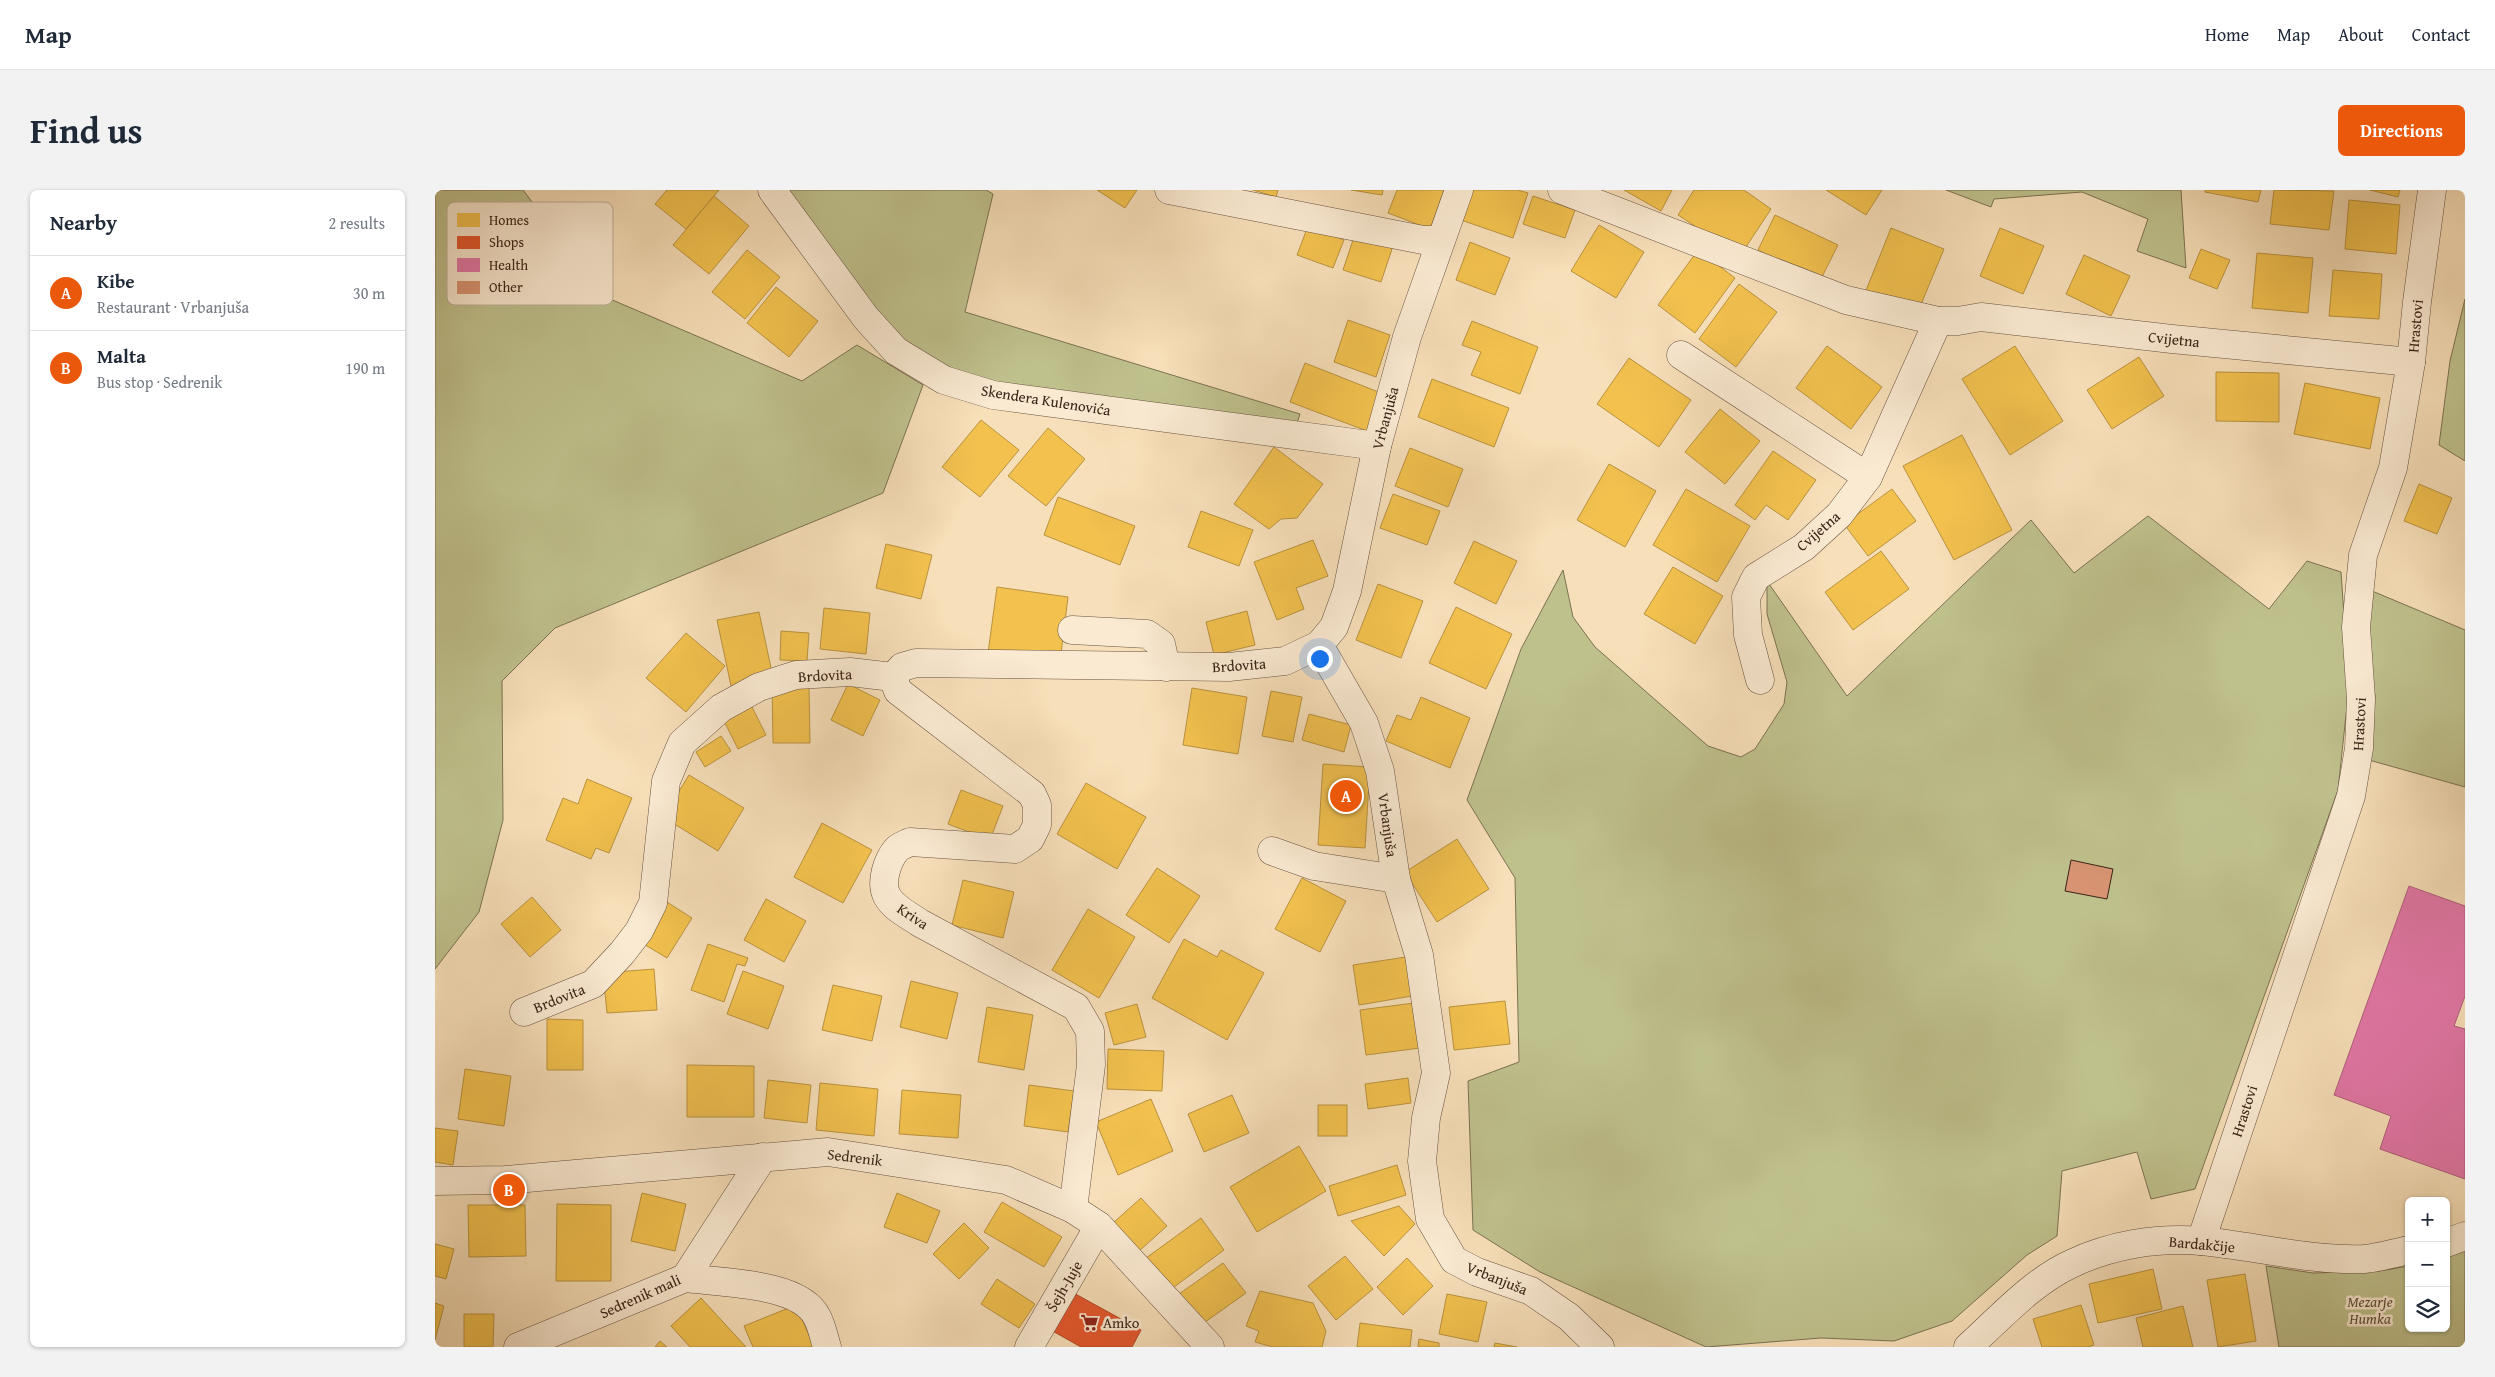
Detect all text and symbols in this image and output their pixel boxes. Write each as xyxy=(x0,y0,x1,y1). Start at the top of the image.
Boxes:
text: Map xyxy=(25,17,72,52)
text: Home xyxy=(2205,21,2249,48)
text: Map xyxy=(2277,21,2310,48)
text: About xyxy=(2338,21,2384,48)
text: Contact xyxy=(2412,21,2470,48)
text: Find us xyxy=(30,105,143,156)
button: Directions xyxy=(2338,105,2465,156)
legend xyxy=(447,202,613,305)
text: Nearby xyxy=(50,207,117,238)
text: Homes xyxy=(489,210,529,230)
text: 2 results xyxy=(328,211,385,235)
text: Shops xyxy=(489,232,524,252)
text: Health xyxy=(489,255,528,275)
text: Kibe xyxy=(97,267,135,295)
text: Other xyxy=(489,277,523,297)
text: A xyxy=(61,281,71,305)
text: 30 m xyxy=(353,281,385,305)
text: Restaurant · Vrbanjuša xyxy=(97,295,249,319)
street label: Hrastovi xyxy=(2402,298,2428,354)
street label: Cvijetna xyxy=(2147,326,2201,352)
text: Malta xyxy=(97,342,146,370)
text: B xyxy=(61,356,71,380)
text: 190 m xyxy=(345,356,385,380)
text: Bus stop · Sedrenik xyxy=(97,370,222,394)
street label: Skendera Kulenovića xyxy=(980,379,1112,421)
street label: Vrbanjuša xyxy=(1367,384,1403,452)
street label: Cvijetna xyxy=(1792,506,1844,556)
your location xyxy=(1307,646,1333,672)
street label: Brdovita xyxy=(1211,653,1267,677)
street label: Brdovita xyxy=(798,663,852,687)
street label: Hrastovi xyxy=(2347,697,2371,751)
pin: A xyxy=(1330,777,1362,815)
street label: Vrbanjuša xyxy=(1373,792,1403,858)
street label: Kriva xyxy=(893,898,933,934)
street label: Brdovita xyxy=(530,978,588,1018)
street label: Hrastovi xyxy=(2226,1082,2262,1140)
street label: Sedrenik xyxy=(826,1143,884,1171)
pin: B xyxy=(493,1171,525,1209)
map controls xyxy=(2405,1197,2450,1332)
button: + xyxy=(2405,1197,2450,1242)
street label: Bardakčije xyxy=(2168,1231,2236,1257)
button: − xyxy=(2405,1242,2450,1287)
street label: Vrbanjuša xyxy=(1463,1256,1531,1300)
street label: Šejh-Juje xyxy=(1041,1257,1087,1315)
street label: Sedrenik mali xyxy=(596,1269,684,1323)
button: layers xyxy=(2405,1287,2450,1332)
park label: Mezarje Humka xyxy=(2347,1291,2393,1329)
supermarket icon: Amko xyxy=(1079,1312,1099,1332)
place label: Amko xyxy=(1103,1312,1140,1333)

